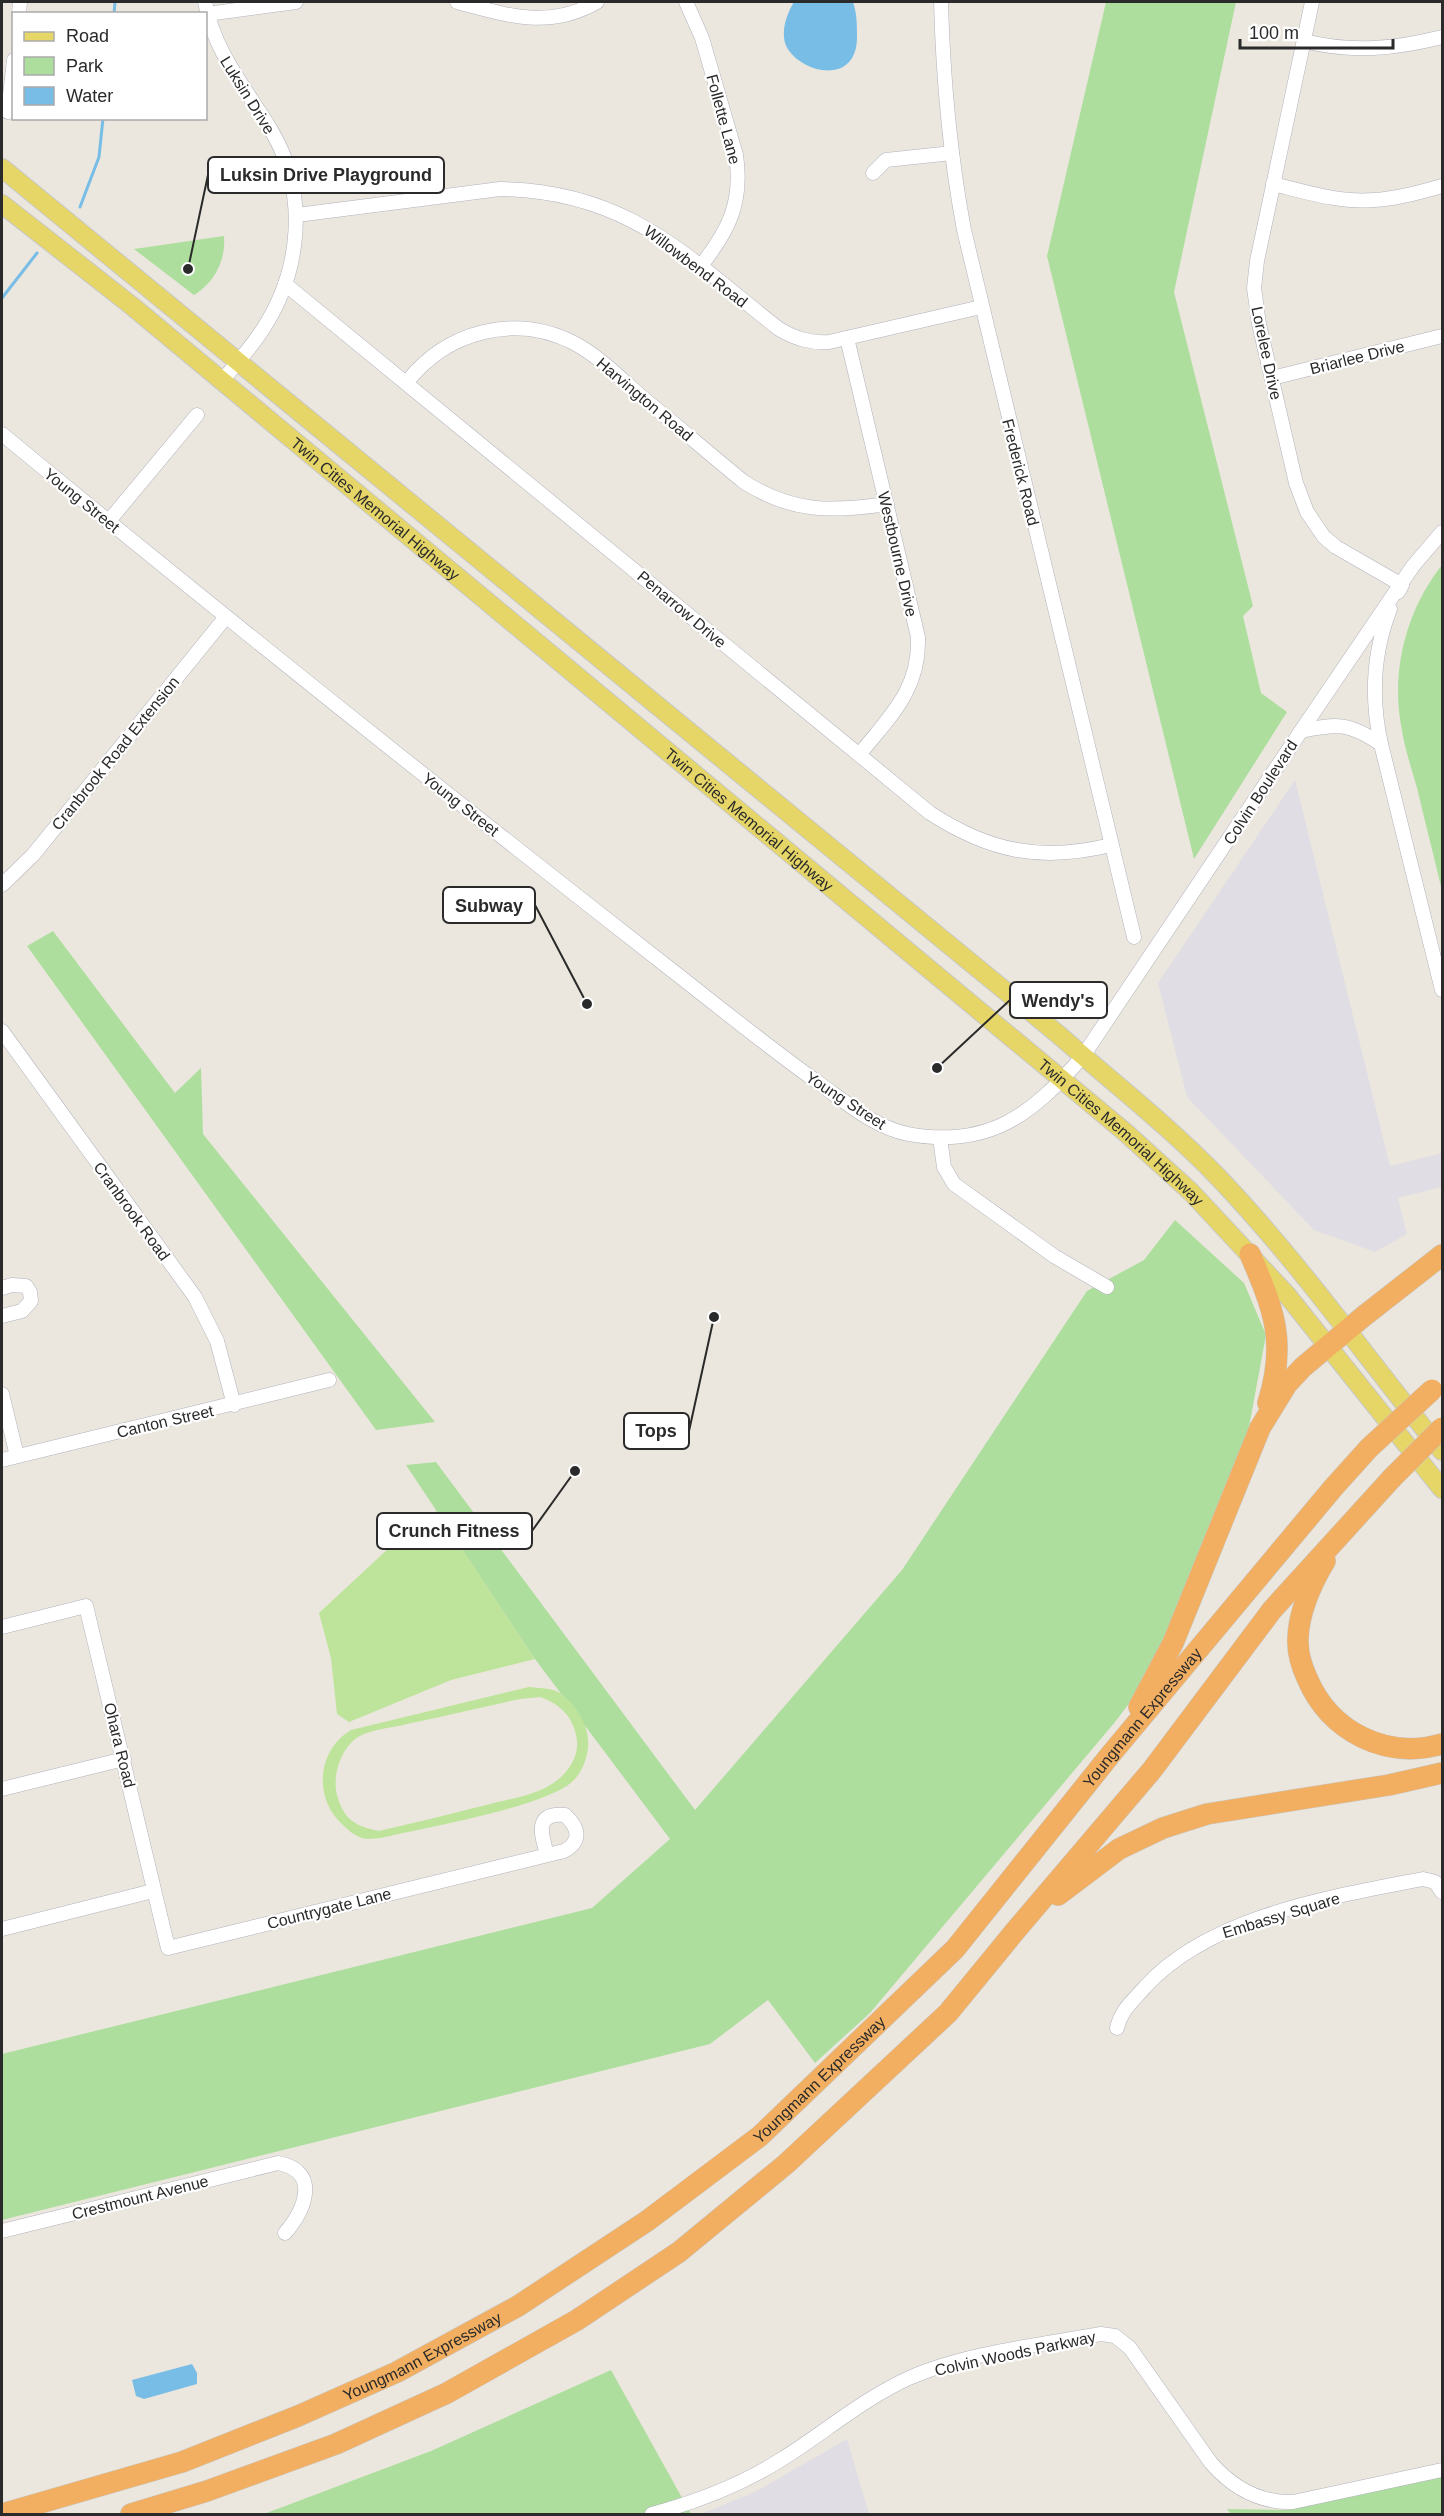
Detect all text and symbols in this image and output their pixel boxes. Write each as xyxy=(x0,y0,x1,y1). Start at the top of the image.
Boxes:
legend xyxy=(12,12,207,120)
scale bar xyxy=(1240,12,1393,50)
text: 100 m xyxy=(1249,23,1299,43)
text: Road xyxy=(66,26,109,46)
street label: Luksin Drive xyxy=(217,53,278,137)
text: Park xyxy=(66,56,104,76)
street label: Follette Lane xyxy=(703,72,744,166)
text: Water xyxy=(66,86,113,106)
callout: Luksin Drive Playground xyxy=(208,157,444,193)
text: Luksin Drive Playground xyxy=(220,165,432,185)
street label: Willowbend Road xyxy=(641,222,751,311)
street label: Lorelee Drive xyxy=(1248,305,1285,402)
street label: Briarlee Drive xyxy=(1308,337,1406,377)
street label: Harvington Road xyxy=(593,354,696,444)
street label: Frederick Road xyxy=(999,417,1042,527)
street label: Twin Cities Memorial Highway xyxy=(288,434,463,584)
street label: Young Street xyxy=(41,465,123,536)
street label: Westbourne Drive xyxy=(875,490,920,618)
street label: Penarrow Drive xyxy=(634,567,729,651)
street label: Cranbrook Road Extension xyxy=(48,673,182,833)
street label: Colvin Boulevard xyxy=(1220,737,1300,848)
street label: Twin Cities Memorial Highway xyxy=(661,745,836,895)
street label: Young Street xyxy=(419,769,503,840)
callout: Subway xyxy=(443,887,535,923)
text: Subway xyxy=(455,896,523,916)
callout: Wendy's xyxy=(1010,982,1107,1018)
text: Wendy's xyxy=(1022,991,1094,1011)
street label: Twin Cities Memorial Highway xyxy=(1035,1056,1207,1209)
street label: Young Street xyxy=(803,1068,889,1133)
street label: Cranbrook Road xyxy=(90,1159,173,1264)
street label: Canton Street xyxy=(115,1402,216,1441)
callout: Tops xyxy=(624,1413,689,1449)
text: Tops xyxy=(635,1421,677,1441)
callout: Crunch Fitness xyxy=(377,1513,532,1549)
text: Crunch Fitness xyxy=(388,1521,520,1541)
street label: Youngmann Expressway xyxy=(1080,1645,1205,1791)
street label: Ohara Road xyxy=(101,1701,138,1789)
street label: Countrygate Lane xyxy=(265,1885,393,1932)
street label: Embassy Square xyxy=(1220,1890,1342,1941)
street label: Youngmann Expressway xyxy=(750,2013,889,2147)
street label: Crestmount Avenue xyxy=(70,2172,210,2223)
street label: Youngmann Expressway xyxy=(340,2309,504,2404)
street label: Colvin Woods Parkway xyxy=(933,2328,1097,2379)

